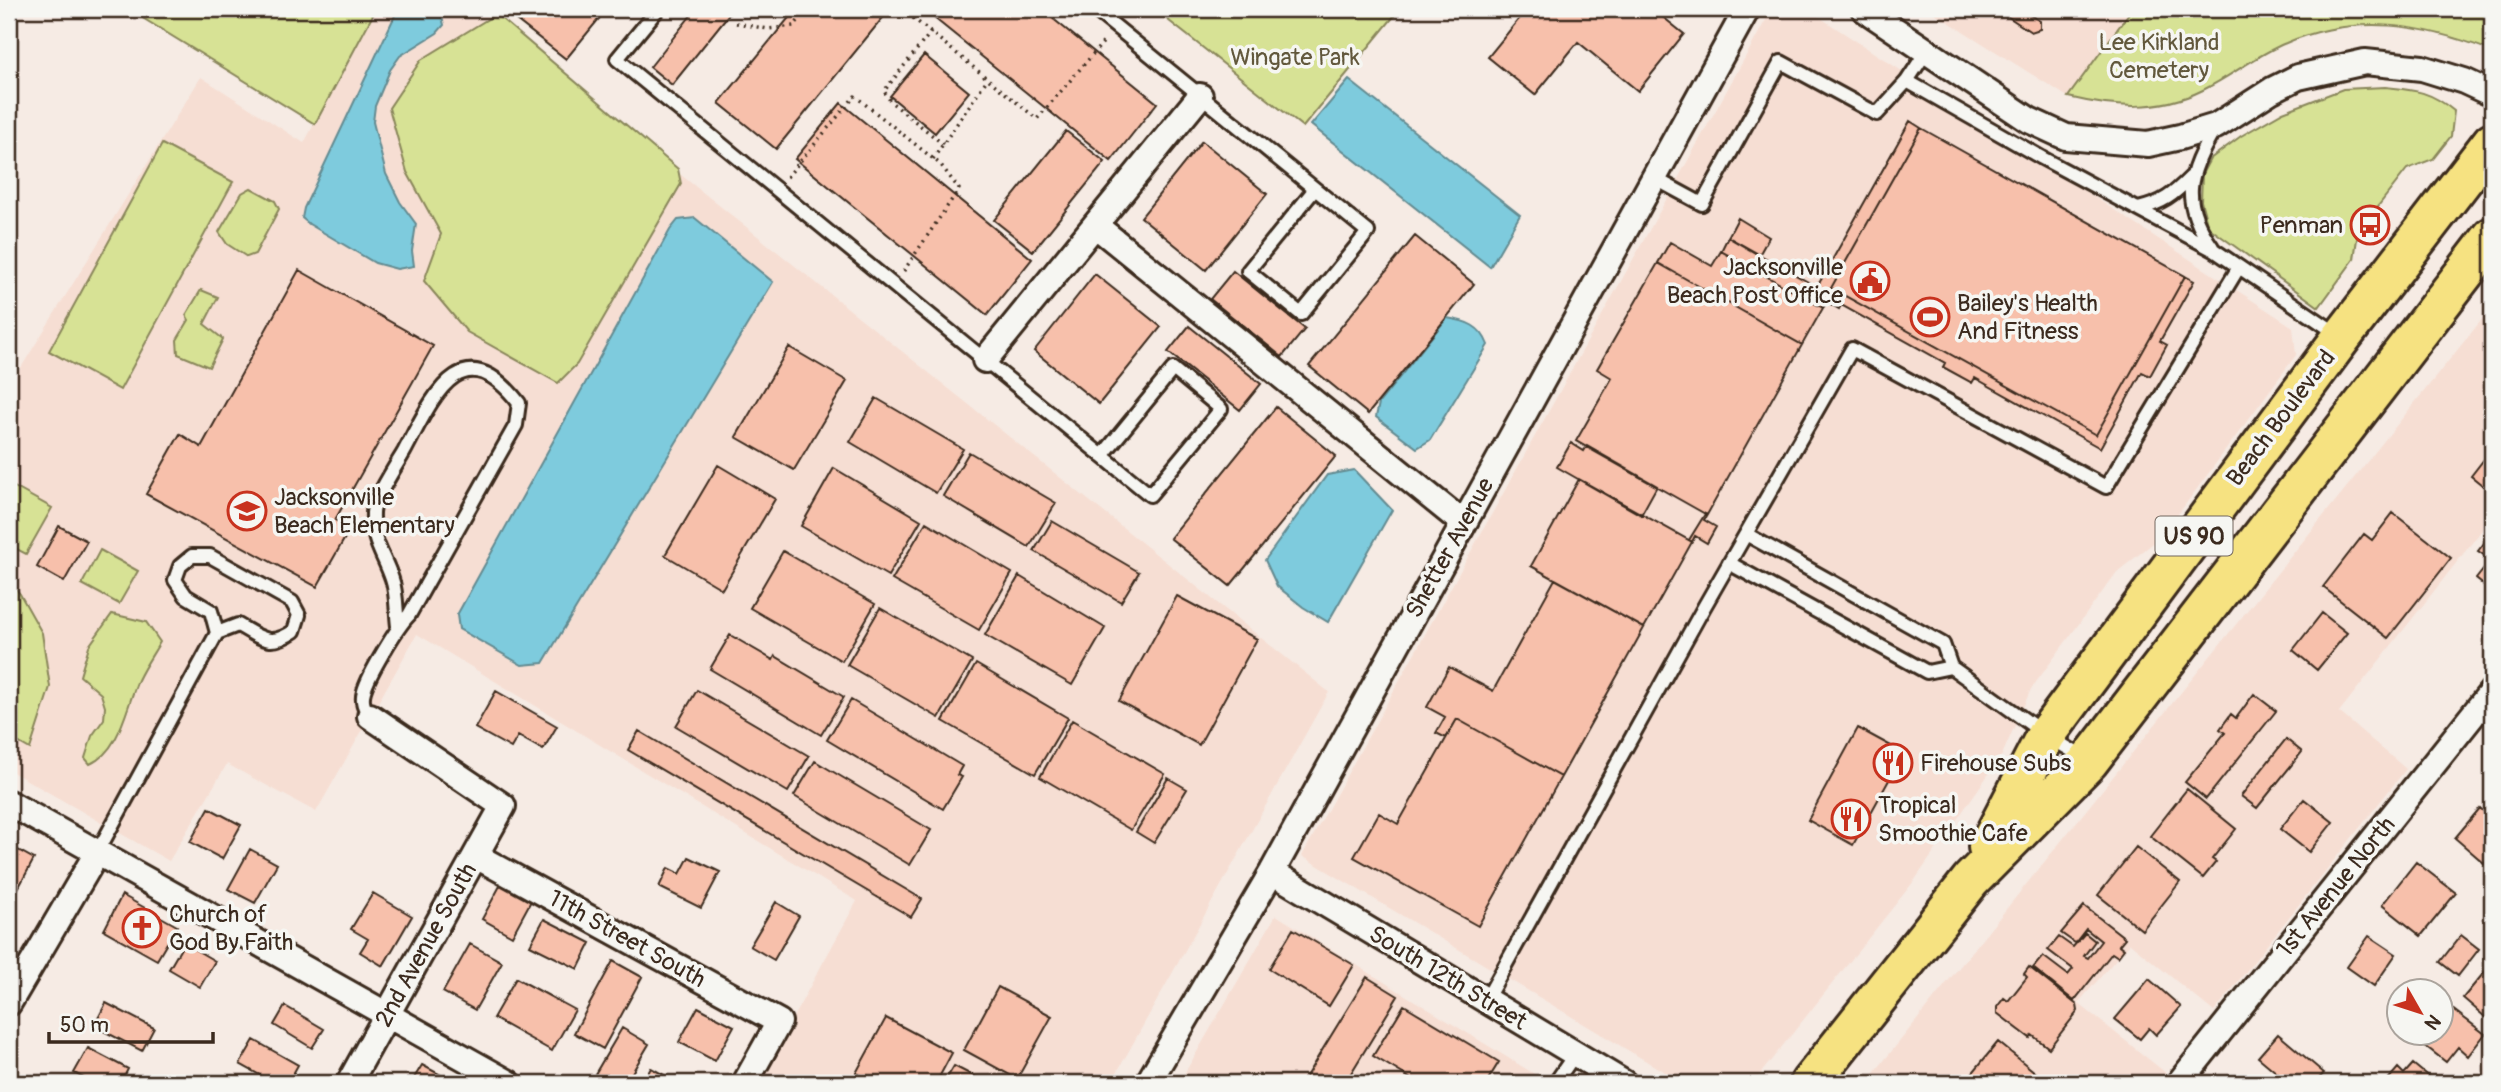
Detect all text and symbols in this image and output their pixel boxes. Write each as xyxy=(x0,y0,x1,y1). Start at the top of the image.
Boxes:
park label: Lee Kirkland Cemetery xyxy=(2098,28,2220,85)
park label: Wingate Park xyxy=(1230,43,1360,72)
bus stop icon: Penman xyxy=(2349,204,2391,246)
place label: Penman xyxy=(2259,211,2343,240)
place label: Jacksonville Beach Post Office xyxy=(1667,253,1843,310)
public building icon: Jacksonville Beach Post Office xyxy=(1849,260,1891,302)
place label: Bailey's Health And Fitness xyxy=(1957,289,2098,346)
sports icon: Bailey's Health And Fitness xyxy=(1909,296,1951,338)
street label: Beach Boulevard xyxy=(2220,344,2342,492)
street label: Shetter Avenue xyxy=(1400,473,1501,623)
place label: Jacksonville Beach Elementary xyxy=(274,483,455,540)
school or university icon: Jacksonville Beach Elementary xyxy=(226,490,268,532)
road number: US 90 xyxy=(2156,516,2232,556)
restaurant icon: Firehouse Subs xyxy=(1872,742,1914,784)
place label: Firehouse Subs xyxy=(1920,749,2071,778)
place label: Tropical Smoothie Cafe xyxy=(1878,791,2028,848)
restaurant icon: Tropical Smoothie Cafe xyxy=(1830,798,1872,840)
street label: 1st Avenue North xyxy=(2270,811,2402,963)
street label: 2nd Avenue South xyxy=(369,858,483,1032)
street label: 11th Street South xyxy=(543,884,711,994)
place label: Church of God By Faith xyxy=(169,900,293,957)
church icon: Church of God By Faith xyxy=(121,907,163,949)
street label: South 12th Street xyxy=(1364,919,1533,1037)
north arrow xyxy=(2386,976,2456,1046)
scale bar xyxy=(49,1001,214,1045)
text: N xyxy=(2419,1010,2446,1035)
text: 50 m xyxy=(60,1012,109,1039)

